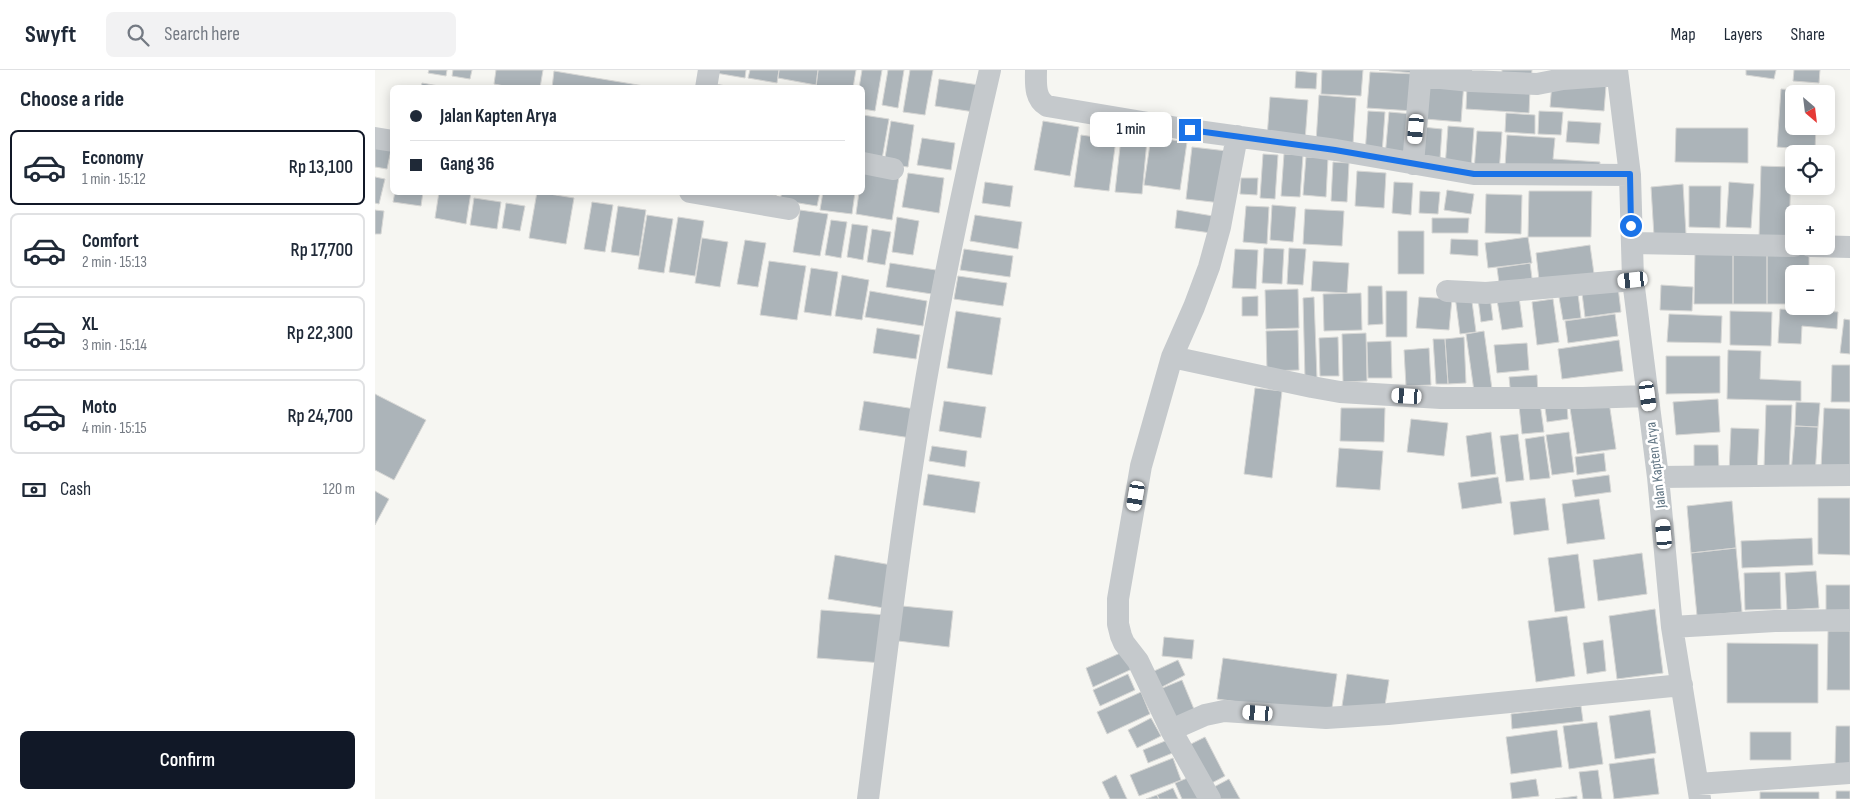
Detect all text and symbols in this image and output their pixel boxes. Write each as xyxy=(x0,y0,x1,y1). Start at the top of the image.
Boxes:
search box xyxy=(106,12,456,57)
text: Swyft xyxy=(25,20,76,49)
icon: search xyxy=(124,21,152,49)
text: Search here xyxy=(164,23,240,46)
text: Map xyxy=(1671,24,1696,45)
text: Layers xyxy=(1724,24,1763,45)
text: Share xyxy=(1791,24,1825,45)
north arrow xyxy=(1785,85,1835,135)
map controls xyxy=(1785,85,1835,315)
text: Choose a ride xyxy=(20,86,124,113)
text: Jalan Kapten Arya xyxy=(440,105,557,128)
callout: 1 min xyxy=(1090,112,1173,148)
car xyxy=(1407,113,1424,145)
route end xyxy=(1179,119,1201,141)
text: 1 min xyxy=(1116,120,1146,139)
icon: car xyxy=(22,145,67,190)
button: locate xyxy=(1785,145,1835,195)
text: Economy xyxy=(82,147,144,170)
text: Gang 36 xyxy=(440,153,495,176)
text: Rp 13,100 xyxy=(289,156,353,179)
text: 1 min · 15:12 xyxy=(82,170,146,189)
button: + xyxy=(1785,205,1835,255)
route start xyxy=(1620,215,1642,237)
icon: car xyxy=(22,228,67,273)
text: Comfort xyxy=(82,230,139,253)
text: Rp 17,700 xyxy=(291,239,353,262)
text: 2 min · 15:13 xyxy=(82,253,147,272)
button: − xyxy=(1785,265,1835,315)
car xyxy=(1617,271,1648,289)
icon: car xyxy=(22,311,67,356)
text: XL xyxy=(82,313,98,336)
text: Rp 22,300 xyxy=(287,322,353,345)
text: 3 min · 15:14 xyxy=(82,336,147,355)
car xyxy=(1638,380,1657,412)
car xyxy=(1391,388,1422,404)
icon: car xyxy=(22,394,67,439)
text: Moto xyxy=(82,396,117,419)
text: Rp 24,700 xyxy=(287,405,353,428)
text: 4 min · 15:15 xyxy=(82,419,147,438)
street label: Jalan Kapten Arya xyxy=(1641,421,1671,510)
icon: cash xyxy=(20,476,48,504)
text: Cash xyxy=(60,478,91,501)
text: 120 m xyxy=(323,480,355,499)
car xyxy=(1126,480,1145,512)
car xyxy=(1655,518,1672,550)
car xyxy=(1242,704,1273,722)
button: Confirm xyxy=(20,731,355,789)

